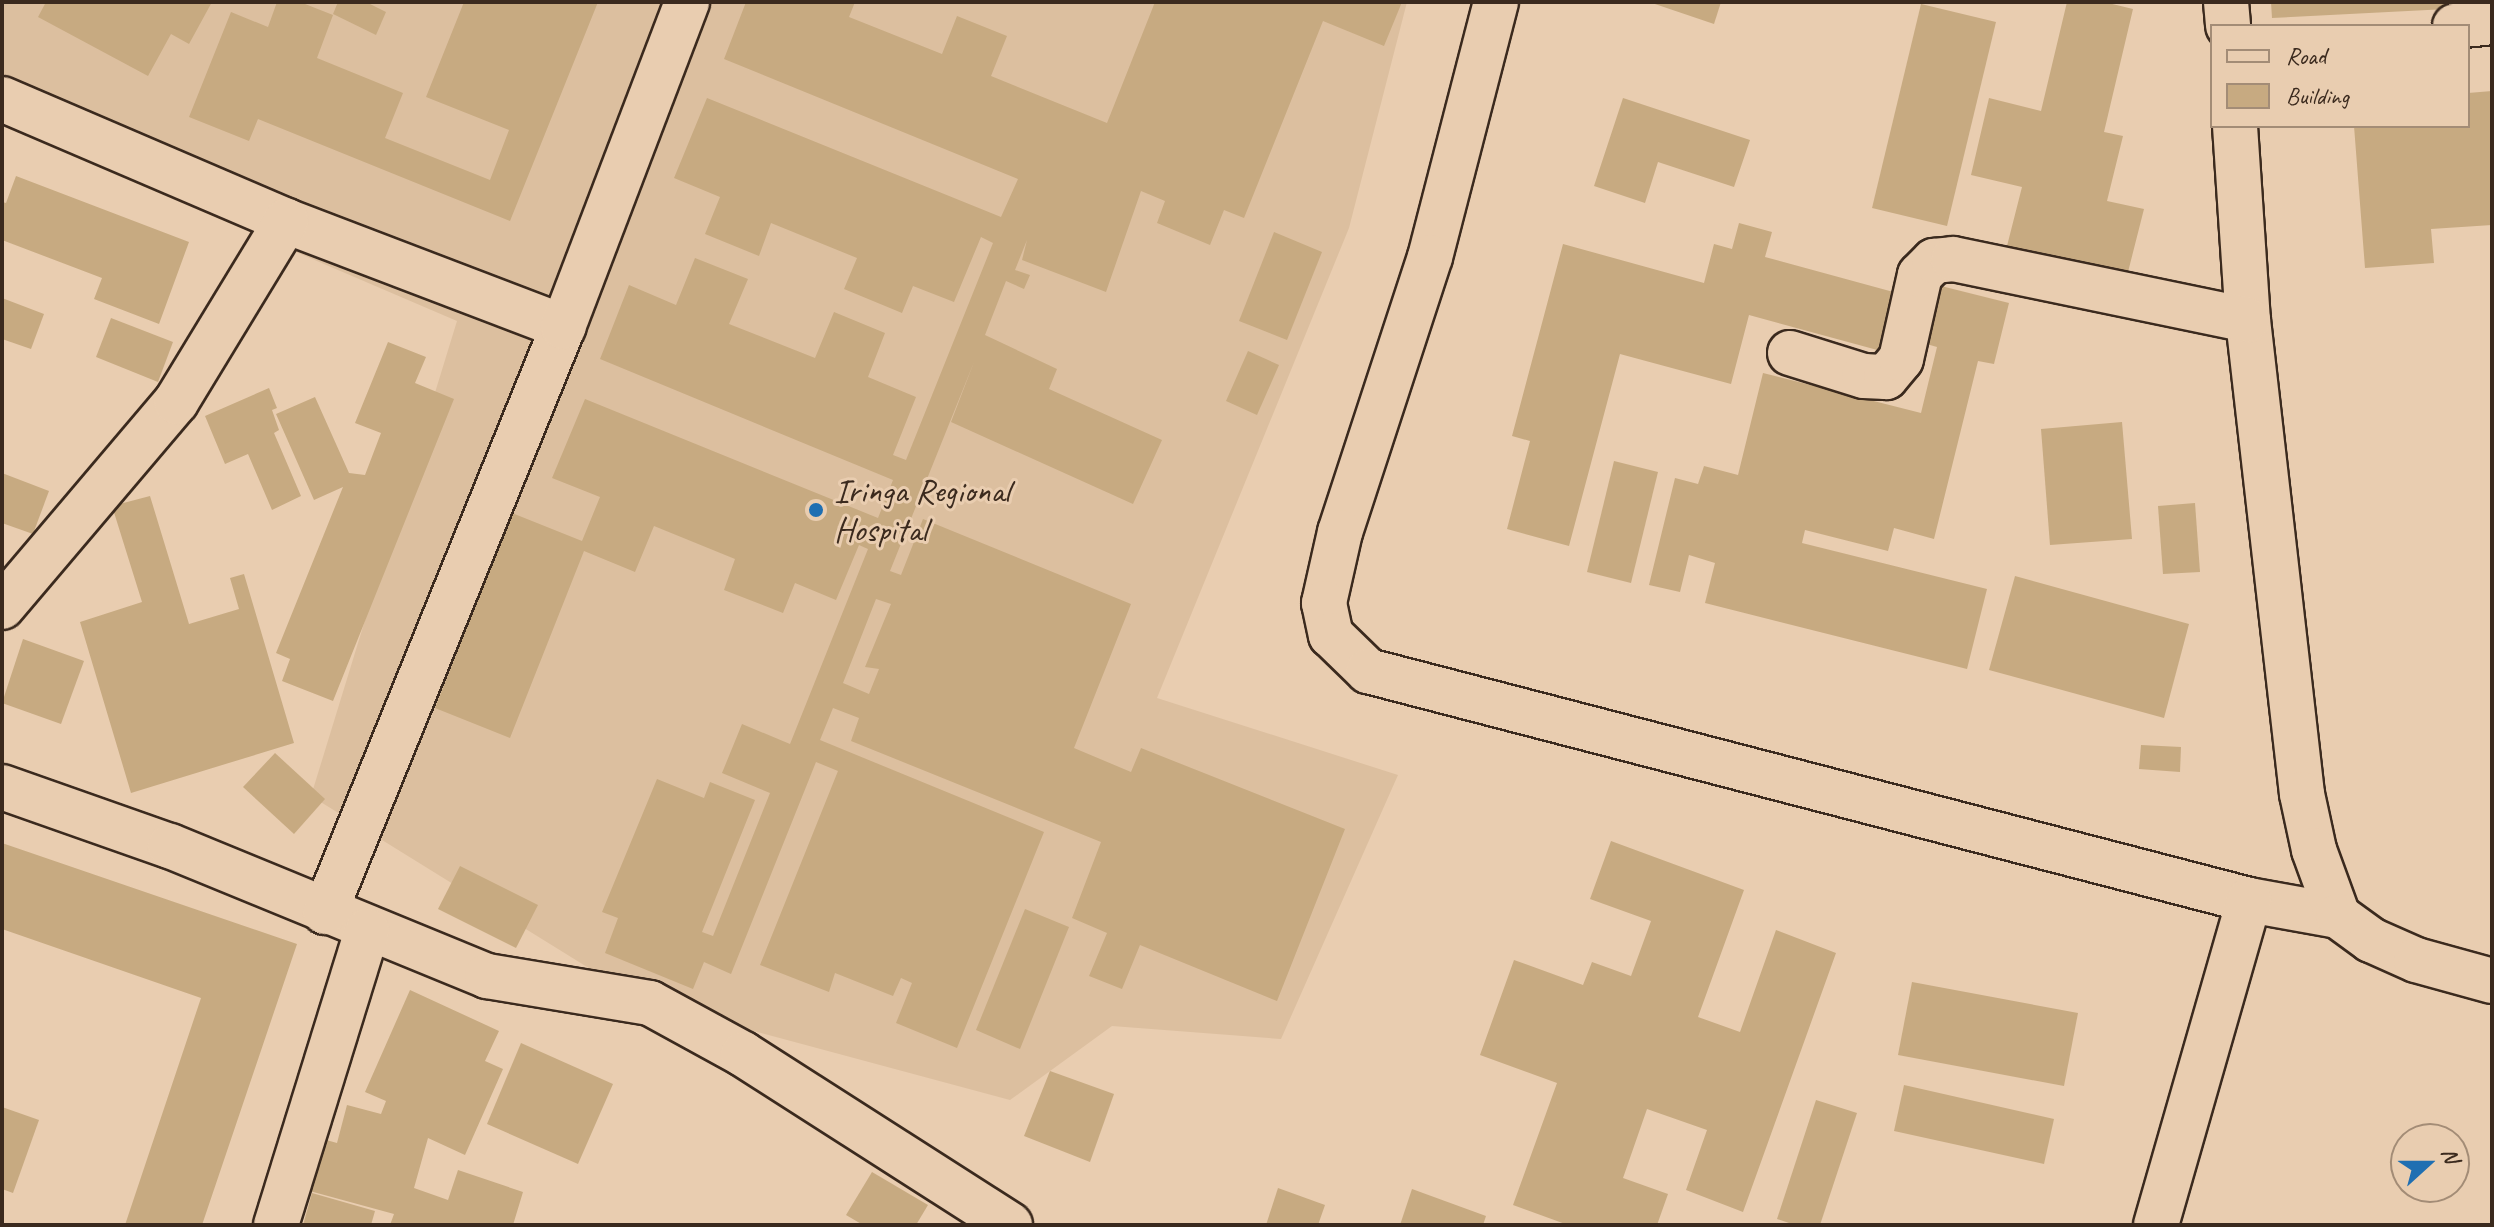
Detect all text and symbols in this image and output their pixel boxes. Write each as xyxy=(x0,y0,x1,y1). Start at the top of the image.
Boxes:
legend xyxy=(2210,24,2470,128)
text: Road xyxy=(2286,41,2326,71)
text: Building xyxy=(2286,81,2349,111)
place label: Iringa Regional Hospital xyxy=(834,470,1011,550)
marker: Iringa Regional Hospital xyxy=(805,499,827,521)
north arrow xyxy=(2390,1123,2470,1203)
text: N xyxy=(2435,1144,2466,1166)

